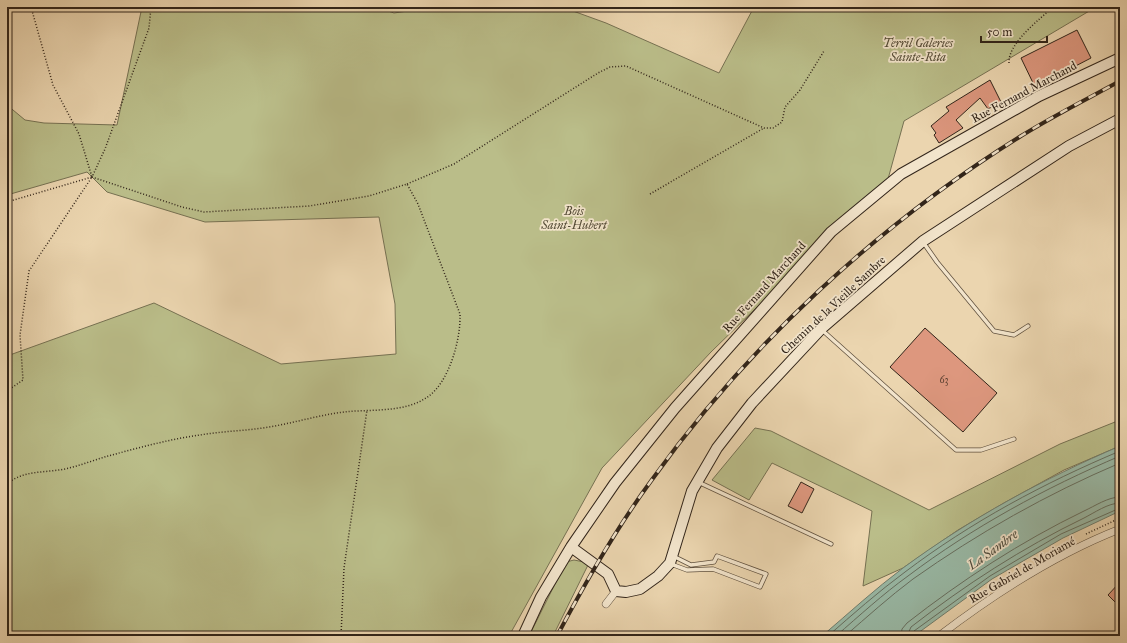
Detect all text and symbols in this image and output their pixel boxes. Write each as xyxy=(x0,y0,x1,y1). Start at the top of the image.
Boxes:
scale bar xyxy=(981,18,1047,44)
text: 50 m xyxy=(987,25,1012,39)
park label: Terril Galeries Sainte-Rita xyxy=(883,36,954,64)
street label: Rue Fernand Marchand xyxy=(969,58,1079,126)
park label: Bois Saint-Hubert xyxy=(540,204,608,232)
street label: Rue Fernand Marchand xyxy=(720,239,808,335)
street label: Chemin de la Vieille Sambre xyxy=(778,253,888,357)
house number: 63 xyxy=(939,374,949,386)
water label: La Sambre xyxy=(964,526,1022,574)
street label: Rue Gabriel de Moriamé xyxy=(966,534,1078,606)

